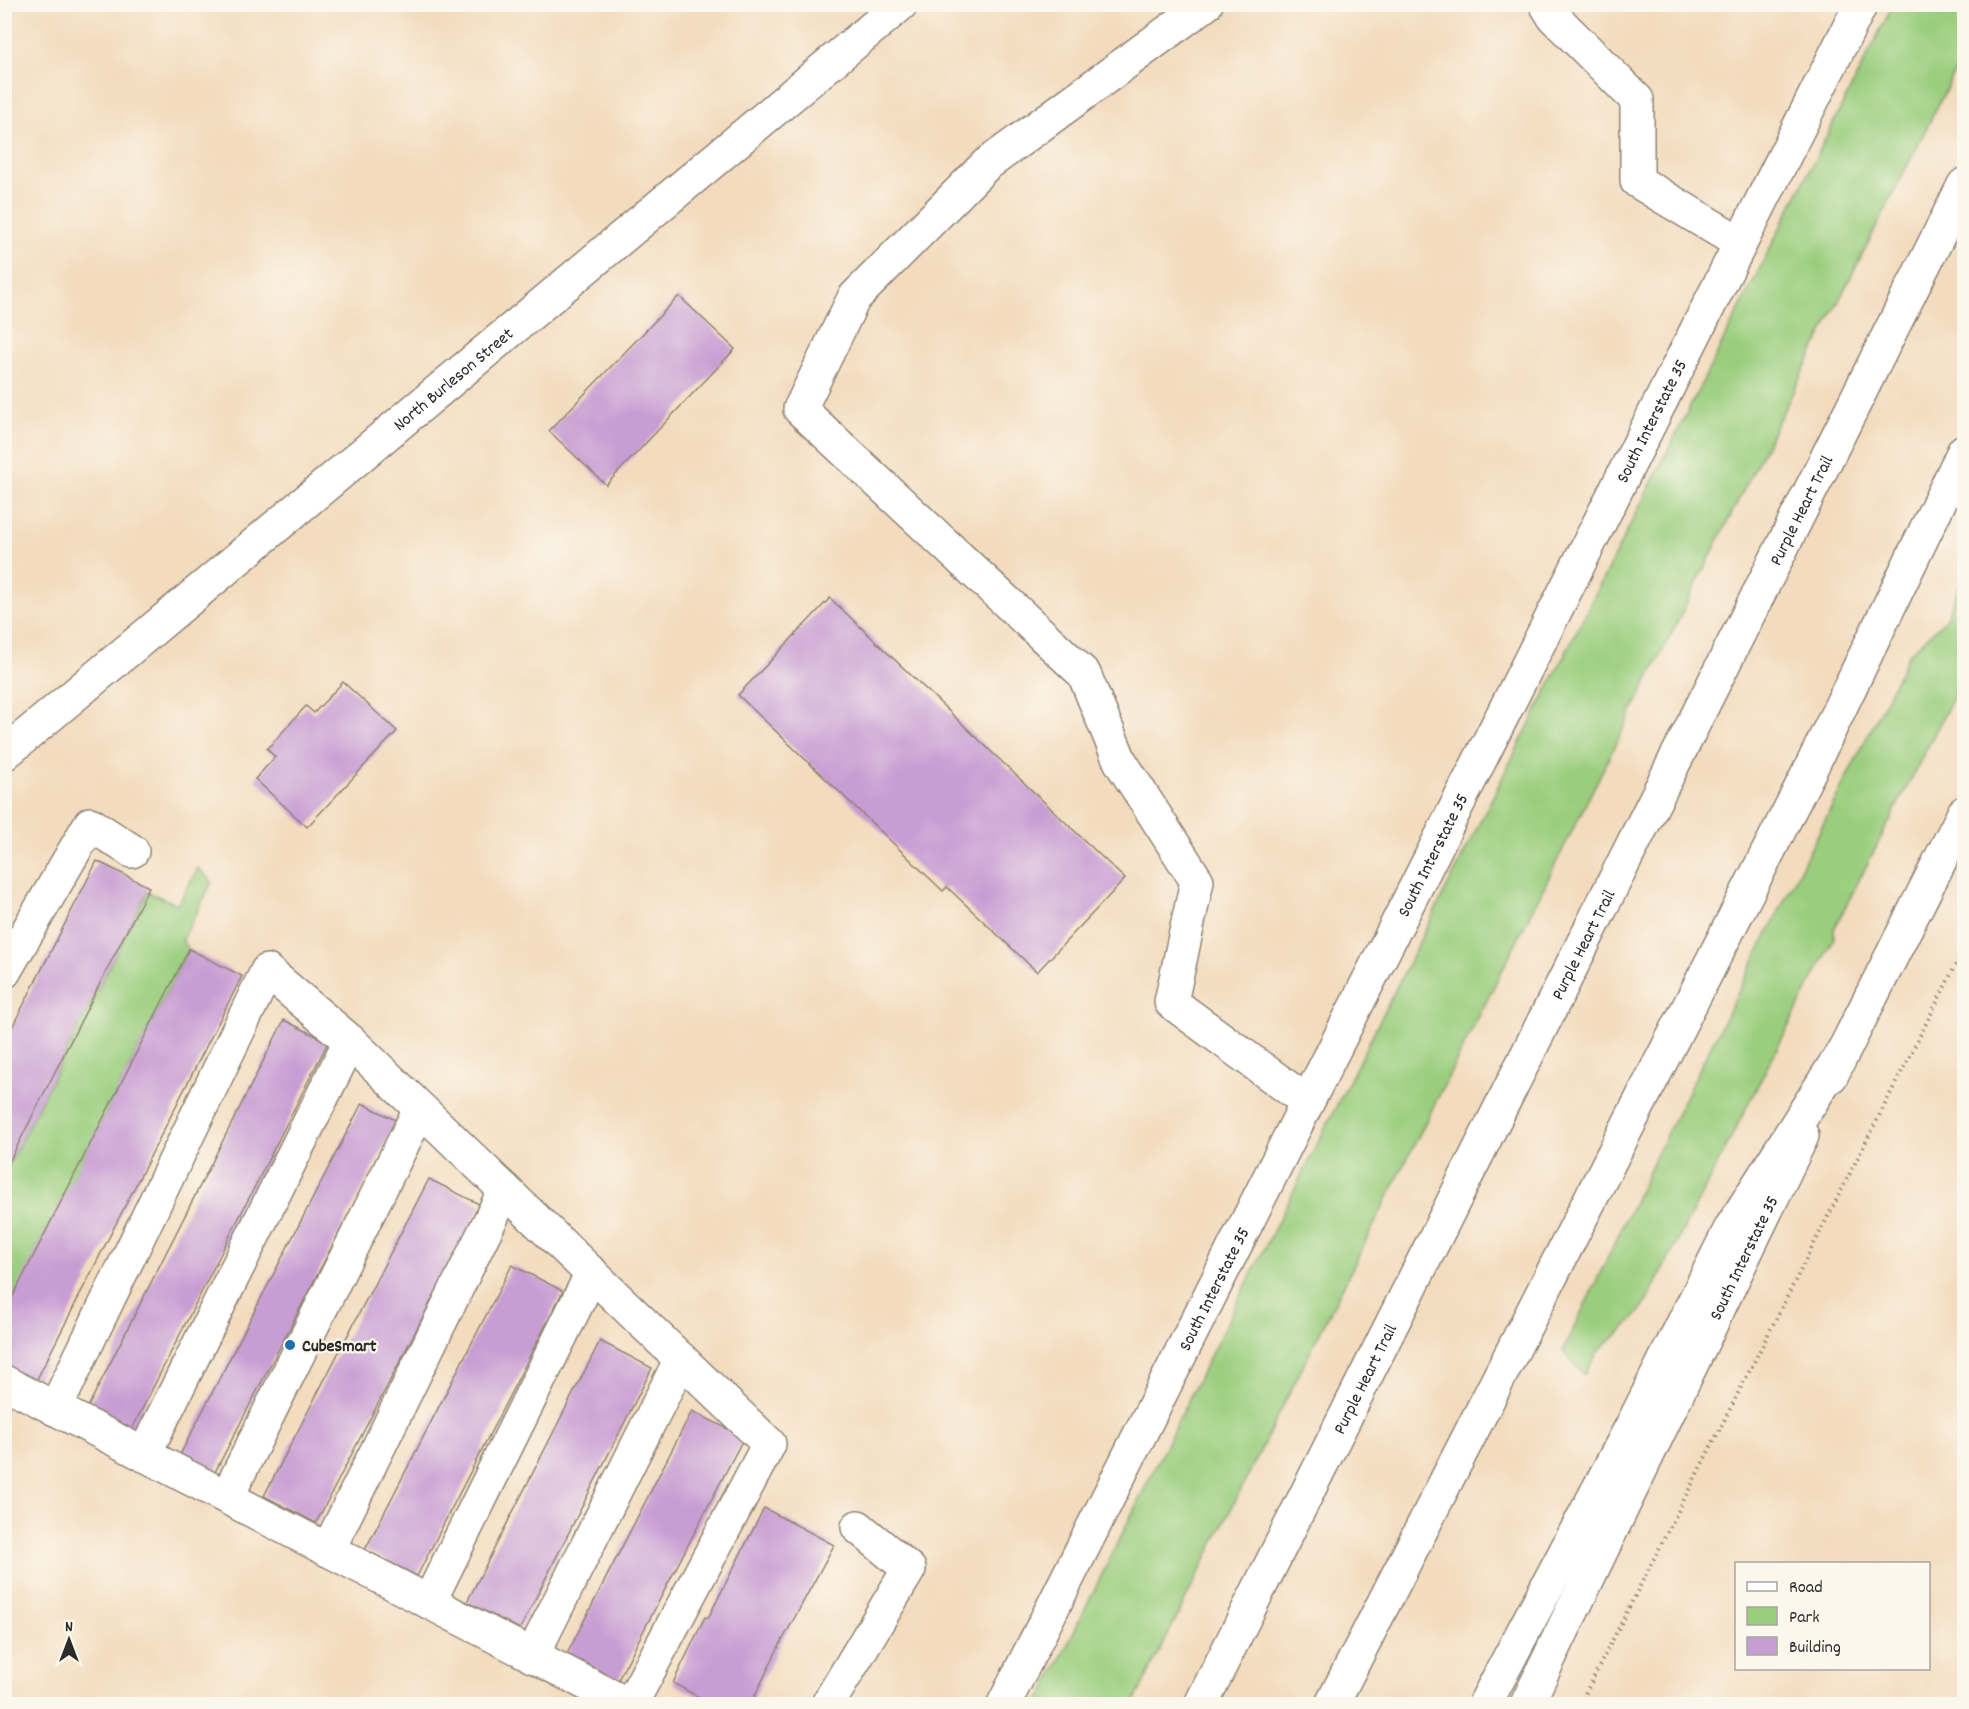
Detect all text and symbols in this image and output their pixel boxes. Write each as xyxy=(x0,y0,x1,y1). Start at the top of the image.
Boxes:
street label: North Burleson Street xyxy=(389,323,520,438)
street label: South Interstate 35 xyxy=(1611,356,1695,488)
street label: Purple Heart Trail xyxy=(1765,451,1841,571)
street label: South Interstate 35 xyxy=(1393,790,1476,922)
street label: Purple Heart Trail xyxy=(1547,886,1623,1005)
street label: South Interstate 35 xyxy=(1705,1192,1786,1325)
street label: South Interstate 35 xyxy=(1174,1224,1257,1356)
street label: Purple Heart Trail xyxy=(1328,1320,1405,1439)
place label: CubeSmart xyxy=(302,1335,377,1360)
marker: CubeSmart xyxy=(283,1338,297,1352)
legend xyxy=(1735,1562,1930,1670)
text: Road xyxy=(1789,1576,1823,1601)
text: Park xyxy=(1789,1606,1820,1631)
north arrow xyxy=(39,1610,99,1670)
text: N xyxy=(65,1616,73,1639)
text: Building xyxy=(1789,1636,1841,1661)

